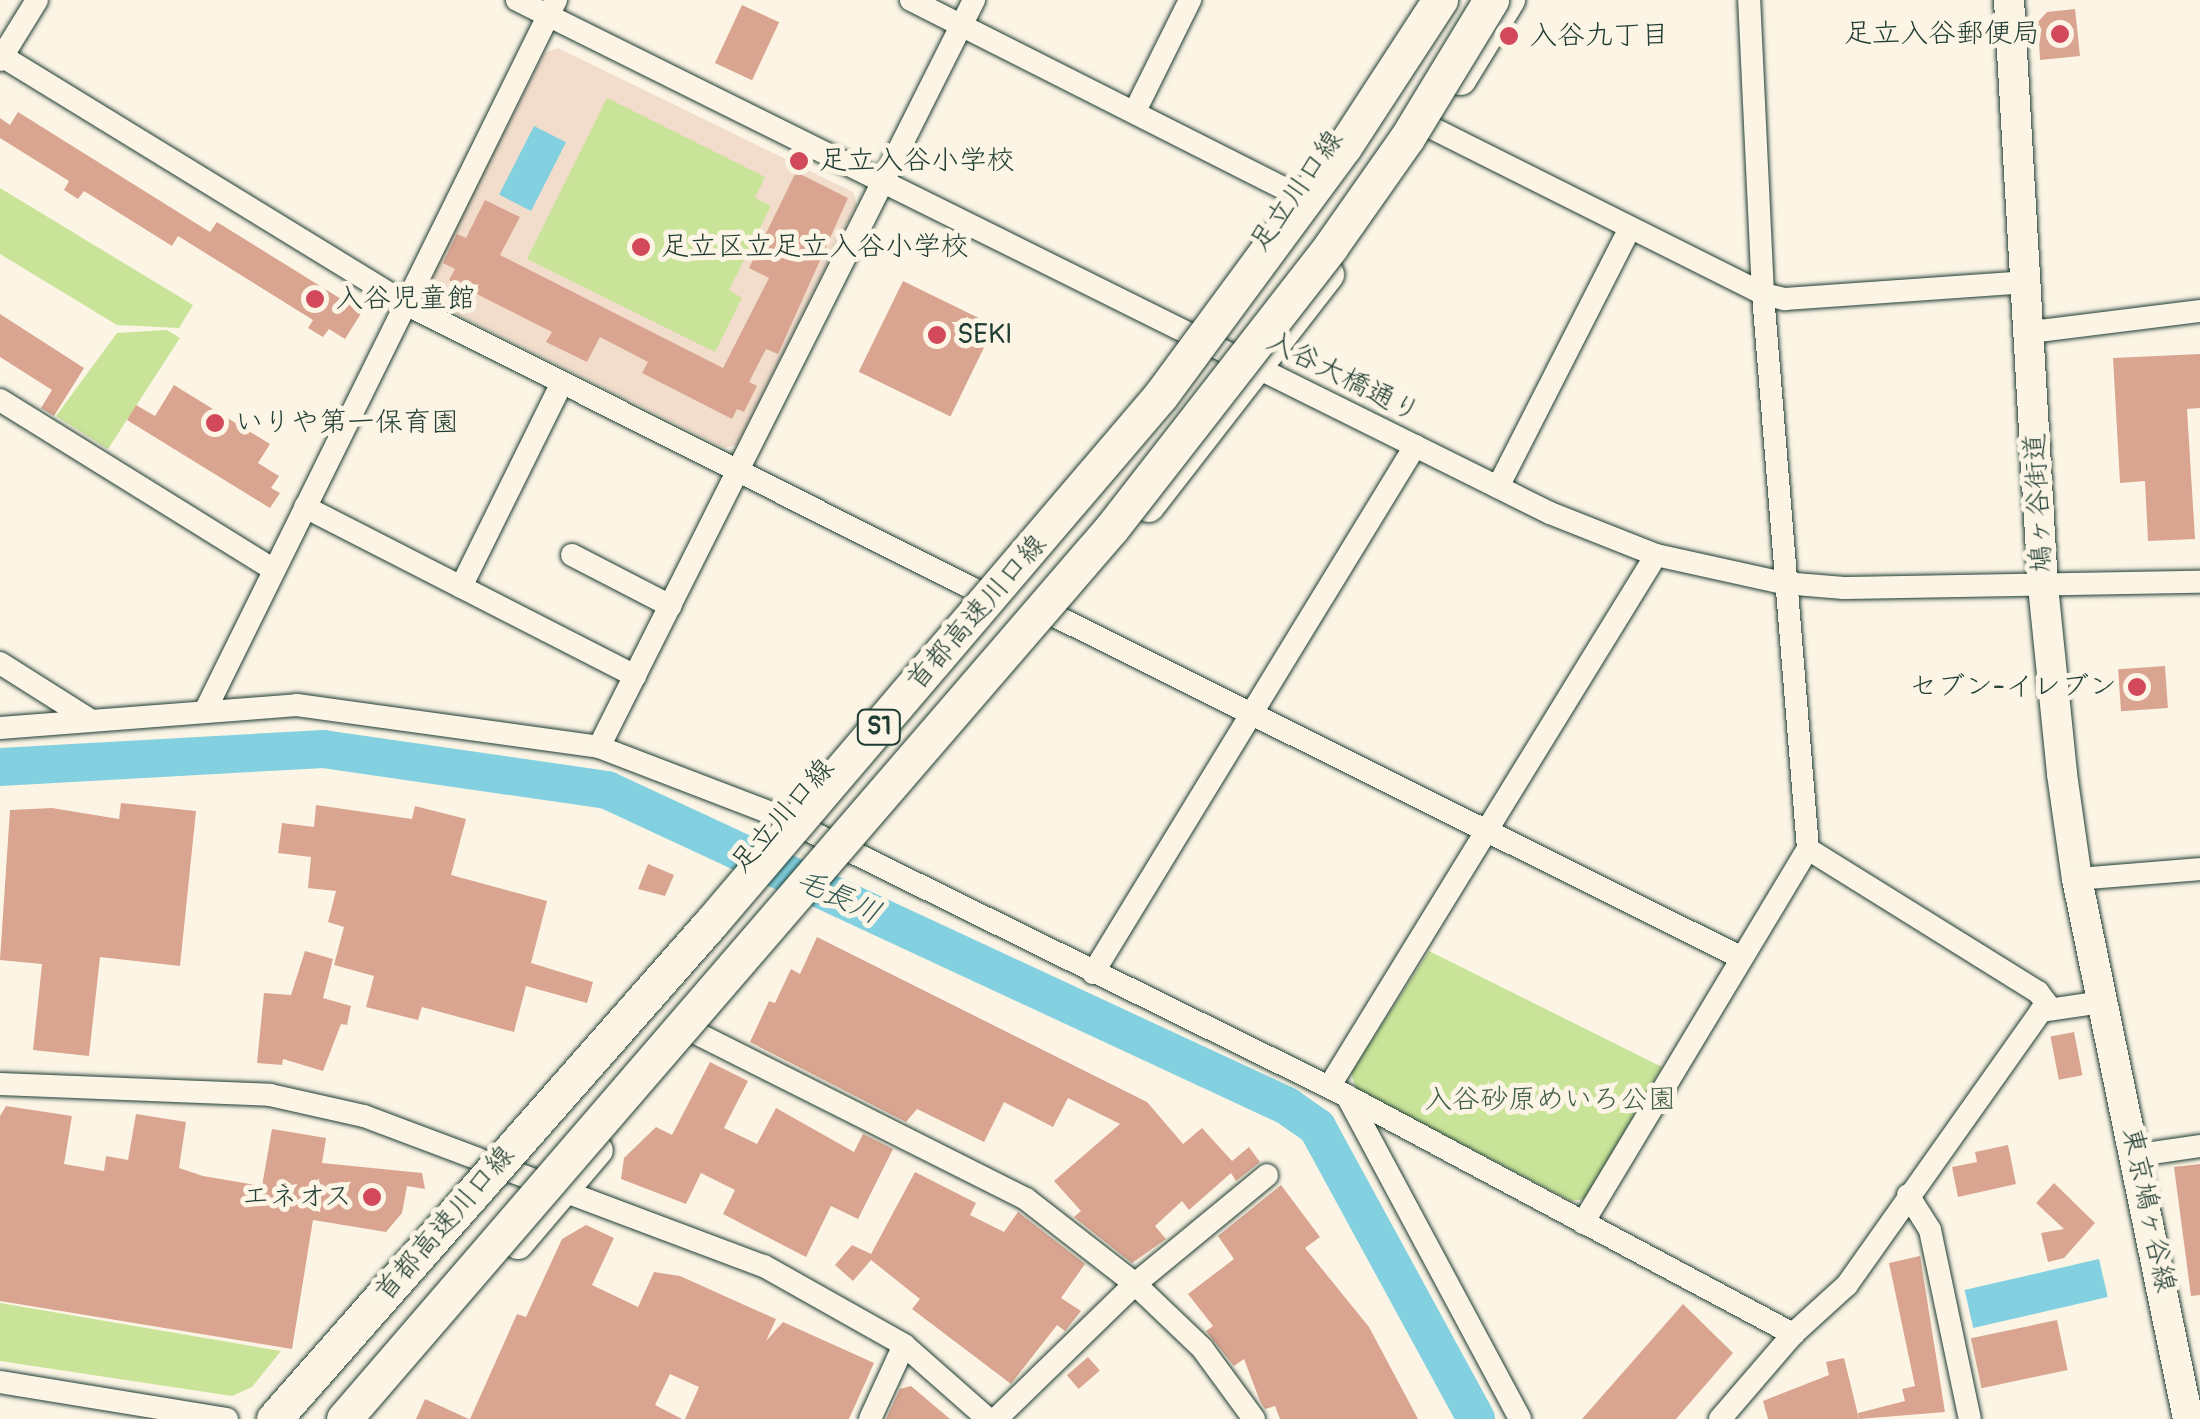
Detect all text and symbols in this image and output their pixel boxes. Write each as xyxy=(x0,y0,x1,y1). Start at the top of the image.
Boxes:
place label: 足立入谷郵便局 xyxy=(1844,17,2040,51)
place label: 入谷九丁目 xyxy=(1529,19,1669,53)
marker: 足立入谷郵便局 xyxy=(2049,23,2071,45)
marker: 入谷九丁目 xyxy=(1498,25,1520,47)
street label: 足立川口線 xyxy=(1243,124,1351,258)
place label: 足立入谷小学校 xyxy=(819,144,1015,178)
marker: 足立入谷小学校 xyxy=(788,150,810,172)
place label: 足立区立足立入谷小学校 xyxy=(661,230,969,264)
marker: 足立区立足立入谷小学校 xyxy=(630,236,652,258)
place label: 入谷児童館 xyxy=(335,282,475,316)
marker: 入谷児童館 xyxy=(304,288,326,310)
place label: SEKI xyxy=(957,318,1013,352)
marker: SEKI xyxy=(926,324,948,346)
street label: 入谷大橋通り xyxy=(1261,324,1425,430)
place label: いりや第一保育園 xyxy=(235,406,459,440)
marker: いりや第一保育園 xyxy=(204,412,226,434)
street label: 鳩ヶ谷街道 xyxy=(2019,432,2059,574)
street label: 首都高速川口線 xyxy=(900,528,1054,698)
place label: セブン-イレブン xyxy=(1909,670,2117,704)
marker: セブン-イレブン xyxy=(2126,676,2148,698)
road number: S1 xyxy=(856,707,902,747)
street label: 足立川口線 xyxy=(724,752,842,880)
water label: 毛長川 xyxy=(790,862,886,932)
park label: 入谷砂原めいろ公園 xyxy=(1424,1083,1676,1117)
street label: 東京鳩ヶ谷線 xyxy=(2114,1124,2182,1296)
street label: 首都高速川口線 xyxy=(368,1139,522,1309)
place label: エネオス xyxy=(240,1180,352,1214)
marker: エネオス xyxy=(361,1186,383,1208)

